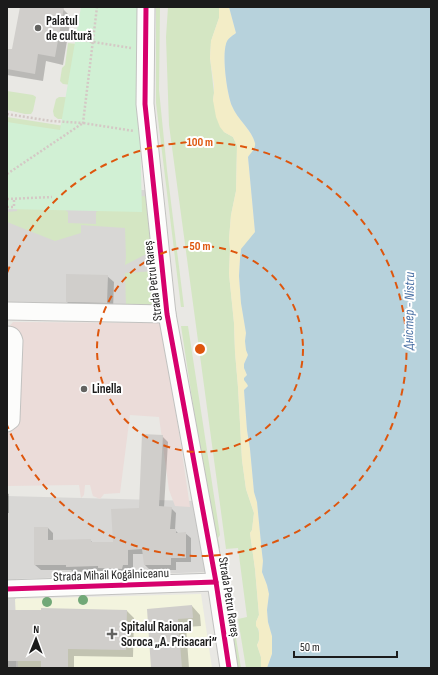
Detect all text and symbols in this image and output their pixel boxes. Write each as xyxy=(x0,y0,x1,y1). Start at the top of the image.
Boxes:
place label: Palatul de cultură xyxy=(46,13,92,44)
marker: Palatul de cultură xyxy=(33,23,43,33)
text: 100 m xyxy=(187,135,213,150)
text: 50 m xyxy=(190,239,210,254)
street label: Strada Petru Rareș xyxy=(140,240,166,322)
water label: Дністер - Nistru xyxy=(400,272,418,351)
centre of rings xyxy=(193,342,207,356)
place label: Linella xyxy=(92,381,122,397)
marker: Linella xyxy=(79,384,89,394)
street label: Strada Petru Rareș xyxy=(215,556,243,638)
street label: Strada Mihail Kogălniceanu xyxy=(53,565,169,585)
north arrow xyxy=(16,619,56,659)
place label: Spitalul Raional Soroca „A. Prisacari“ xyxy=(121,619,217,650)
text: N xyxy=(33,623,39,636)
marker: Spitalul Raional Soroca „A. Prisacari“ xyxy=(106,628,118,640)
scale bar xyxy=(294,633,397,659)
text: 50 m xyxy=(300,640,320,655)

